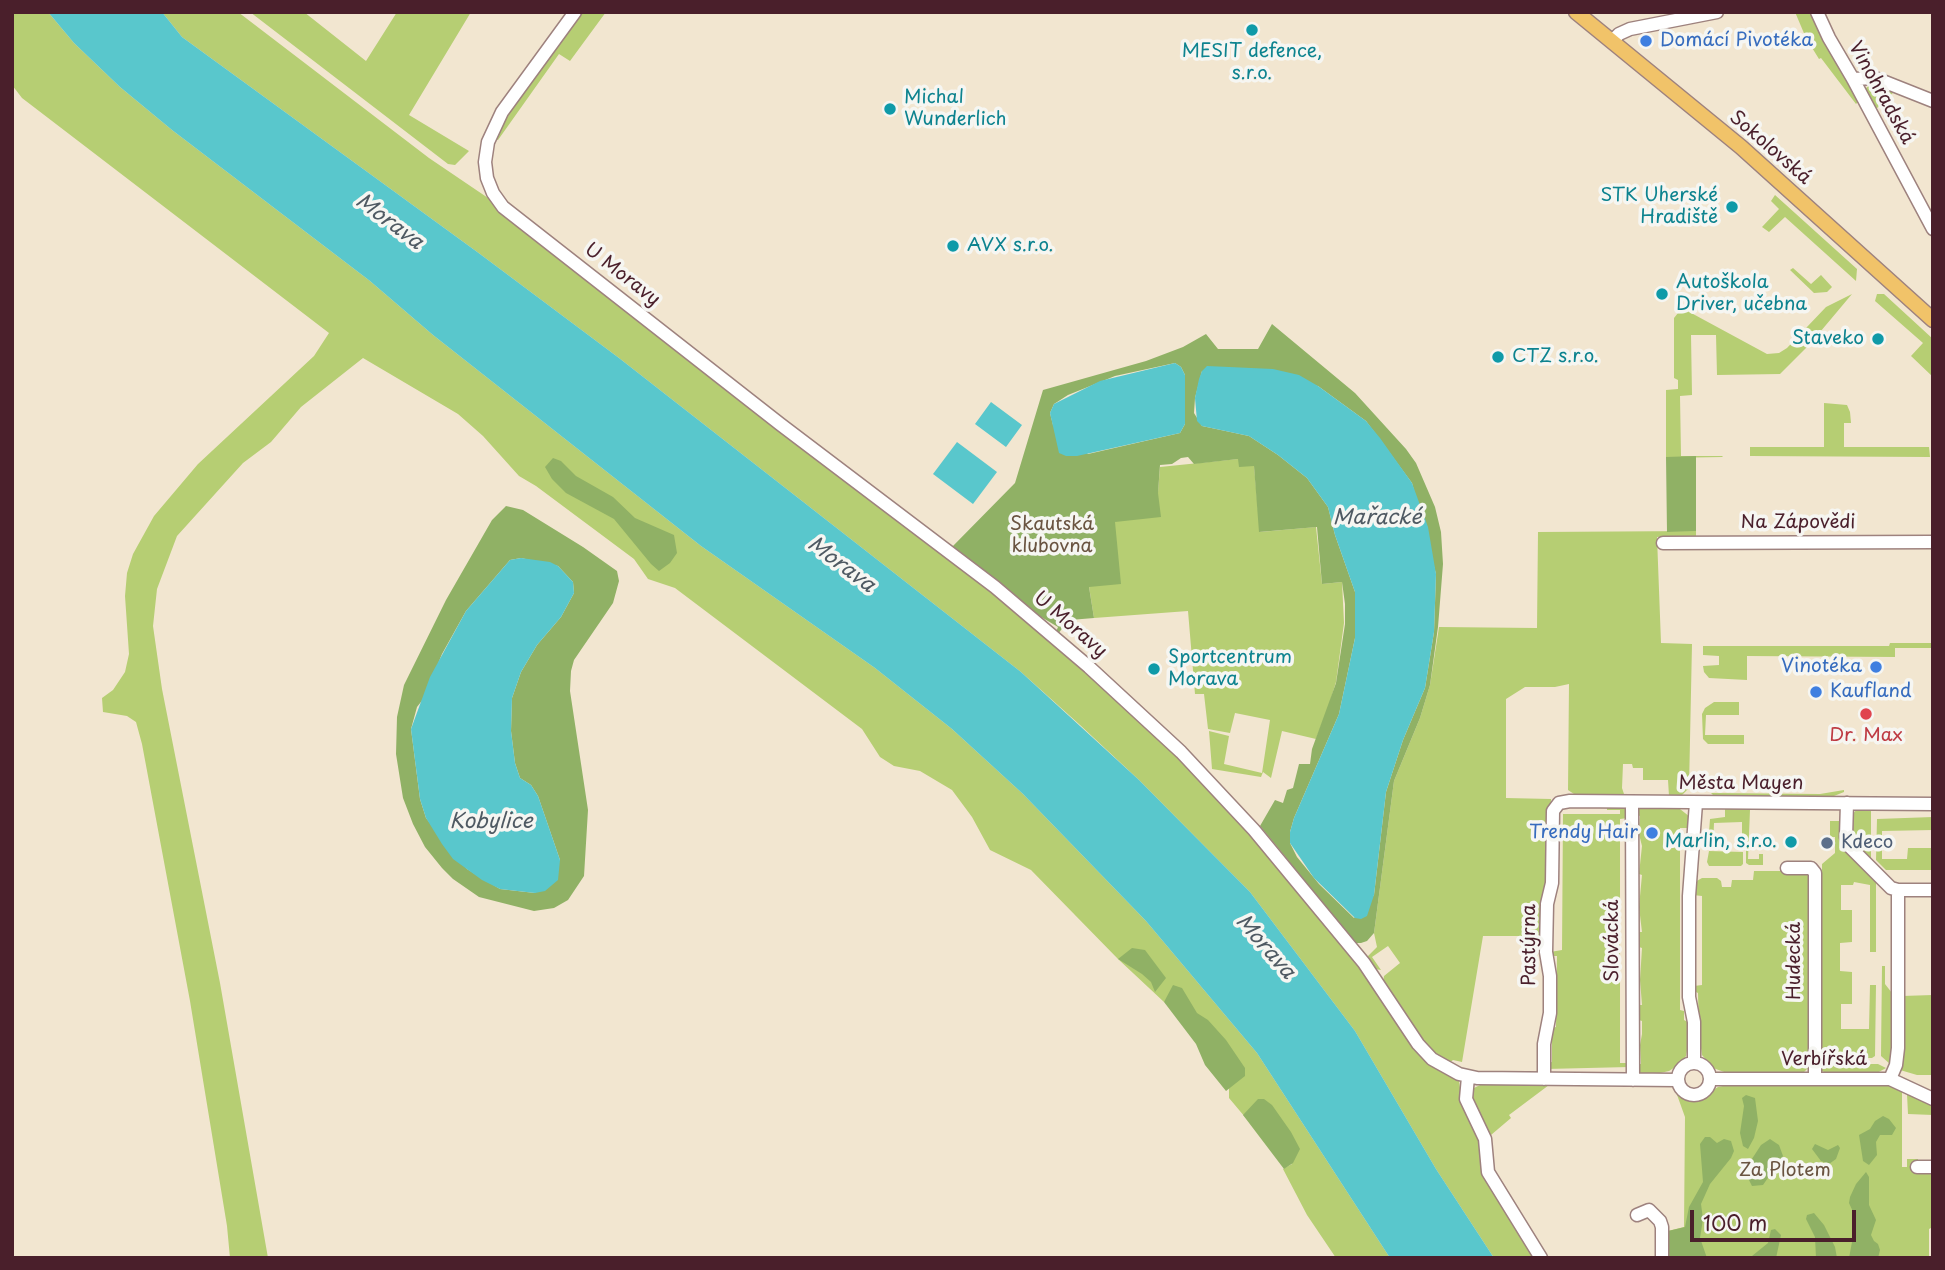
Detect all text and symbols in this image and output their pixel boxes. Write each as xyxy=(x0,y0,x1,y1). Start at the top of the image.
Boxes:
marker: MESIT defence, s.r.o. xyxy=(1244,22,1260,38)
place label: Domácí Pivotéka xyxy=(1660,30,1813,52)
marker: Domácí Pivotéka xyxy=(1638,33,1654,49)
street label: Vinohradská xyxy=(1843,38,1919,148)
place label: MESIT defence, s.r.o. xyxy=(1182,41,1322,85)
place label: Michal Wunderlich xyxy=(904,87,1007,131)
marker: Michal Wunderlich xyxy=(882,101,898,117)
street label: Sokolovská xyxy=(1724,106,1816,190)
place label: STK Uherské Hradiště xyxy=(1600,185,1718,229)
water label: Morava xyxy=(350,189,428,255)
marker: STK Uherské Hradiště xyxy=(1724,199,1740,215)
place label: AVX s.r.o. xyxy=(967,235,1053,257)
street label: U Moravy xyxy=(580,238,664,312)
marker: AVX s.r.o. xyxy=(945,238,961,254)
place label: Autoškola Driver, učebna xyxy=(1676,272,1807,316)
marker: Autoškola Driver, učebna xyxy=(1654,286,1670,302)
place label: Staveko xyxy=(1792,328,1864,350)
marker: Staveko xyxy=(1870,331,1886,347)
place label: CTZ s.r.o. xyxy=(1512,346,1599,368)
marker: CTZ s.r.o. xyxy=(1490,349,1506,365)
water label: Mařacké xyxy=(1333,505,1421,531)
street label: Na Zápovědi xyxy=(1740,512,1856,534)
park label: Skautská klubovna xyxy=(1010,514,1094,558)
water label: Morava xyxy=(802,532,880,598)
street label: U Moravy xyxy=(1029,587,1111,663)
place label: Sportcentrum Morava xyxy=(1168,647,1292,691)
place label: Vinotéka xyxy=(1781,656,1862,678)
marker: Vinotéka xyxy=(1868,659,1884,675)
marker: Sportcentrum Morava xyxy=(1146,661,1162,677)
place label: Kaufland xyxy=(1830,681,1912,703)
marker: Kaufland xyxy=(1808,684,1824,700)
marker: Dr. Max xyxy=(1858,706,1874,722)
place label: Dr. Max xyxy=(1829,725,1903,747)
street label: Města Mayen xyxy=(1679,773,1803,795)
water label: Kobylice xyxy=(449,809,533,835)
place label: Trendy Hair xyxy=(1529,822,1638,844)
marker: Trendy Hair xyxy=(1644,825,1660,841)
place label: Marlin, s.r.o. xyxy=(1665,831,1777,853)
place label: Kdeco xyxy=(1841,832,1893,854)
marker: Marlin, s.r.o. xyxy=(1783,834,1799,850)
marker: Kdeco xyxy=(1819,835,1835,851)
street label: Slovácká xyxy=(1602,900,1624,982)
street label: Pastýrna xyxy=(1519,904,1541,986)
water label: Morava xyxy=(1230,909,1300,985)
street label: Hudecká xyxy=(1784,922,1806,1000)
street label: Verbířská xyxy=(1781,1049,1867,1071)
park label: Za Plotem xyxy=(1739,1160,1831,1182)
scale bar xyxy=(1693,1196,1859,1240)
text: 100 m xyxy=(1703,1206,1767,1238)

